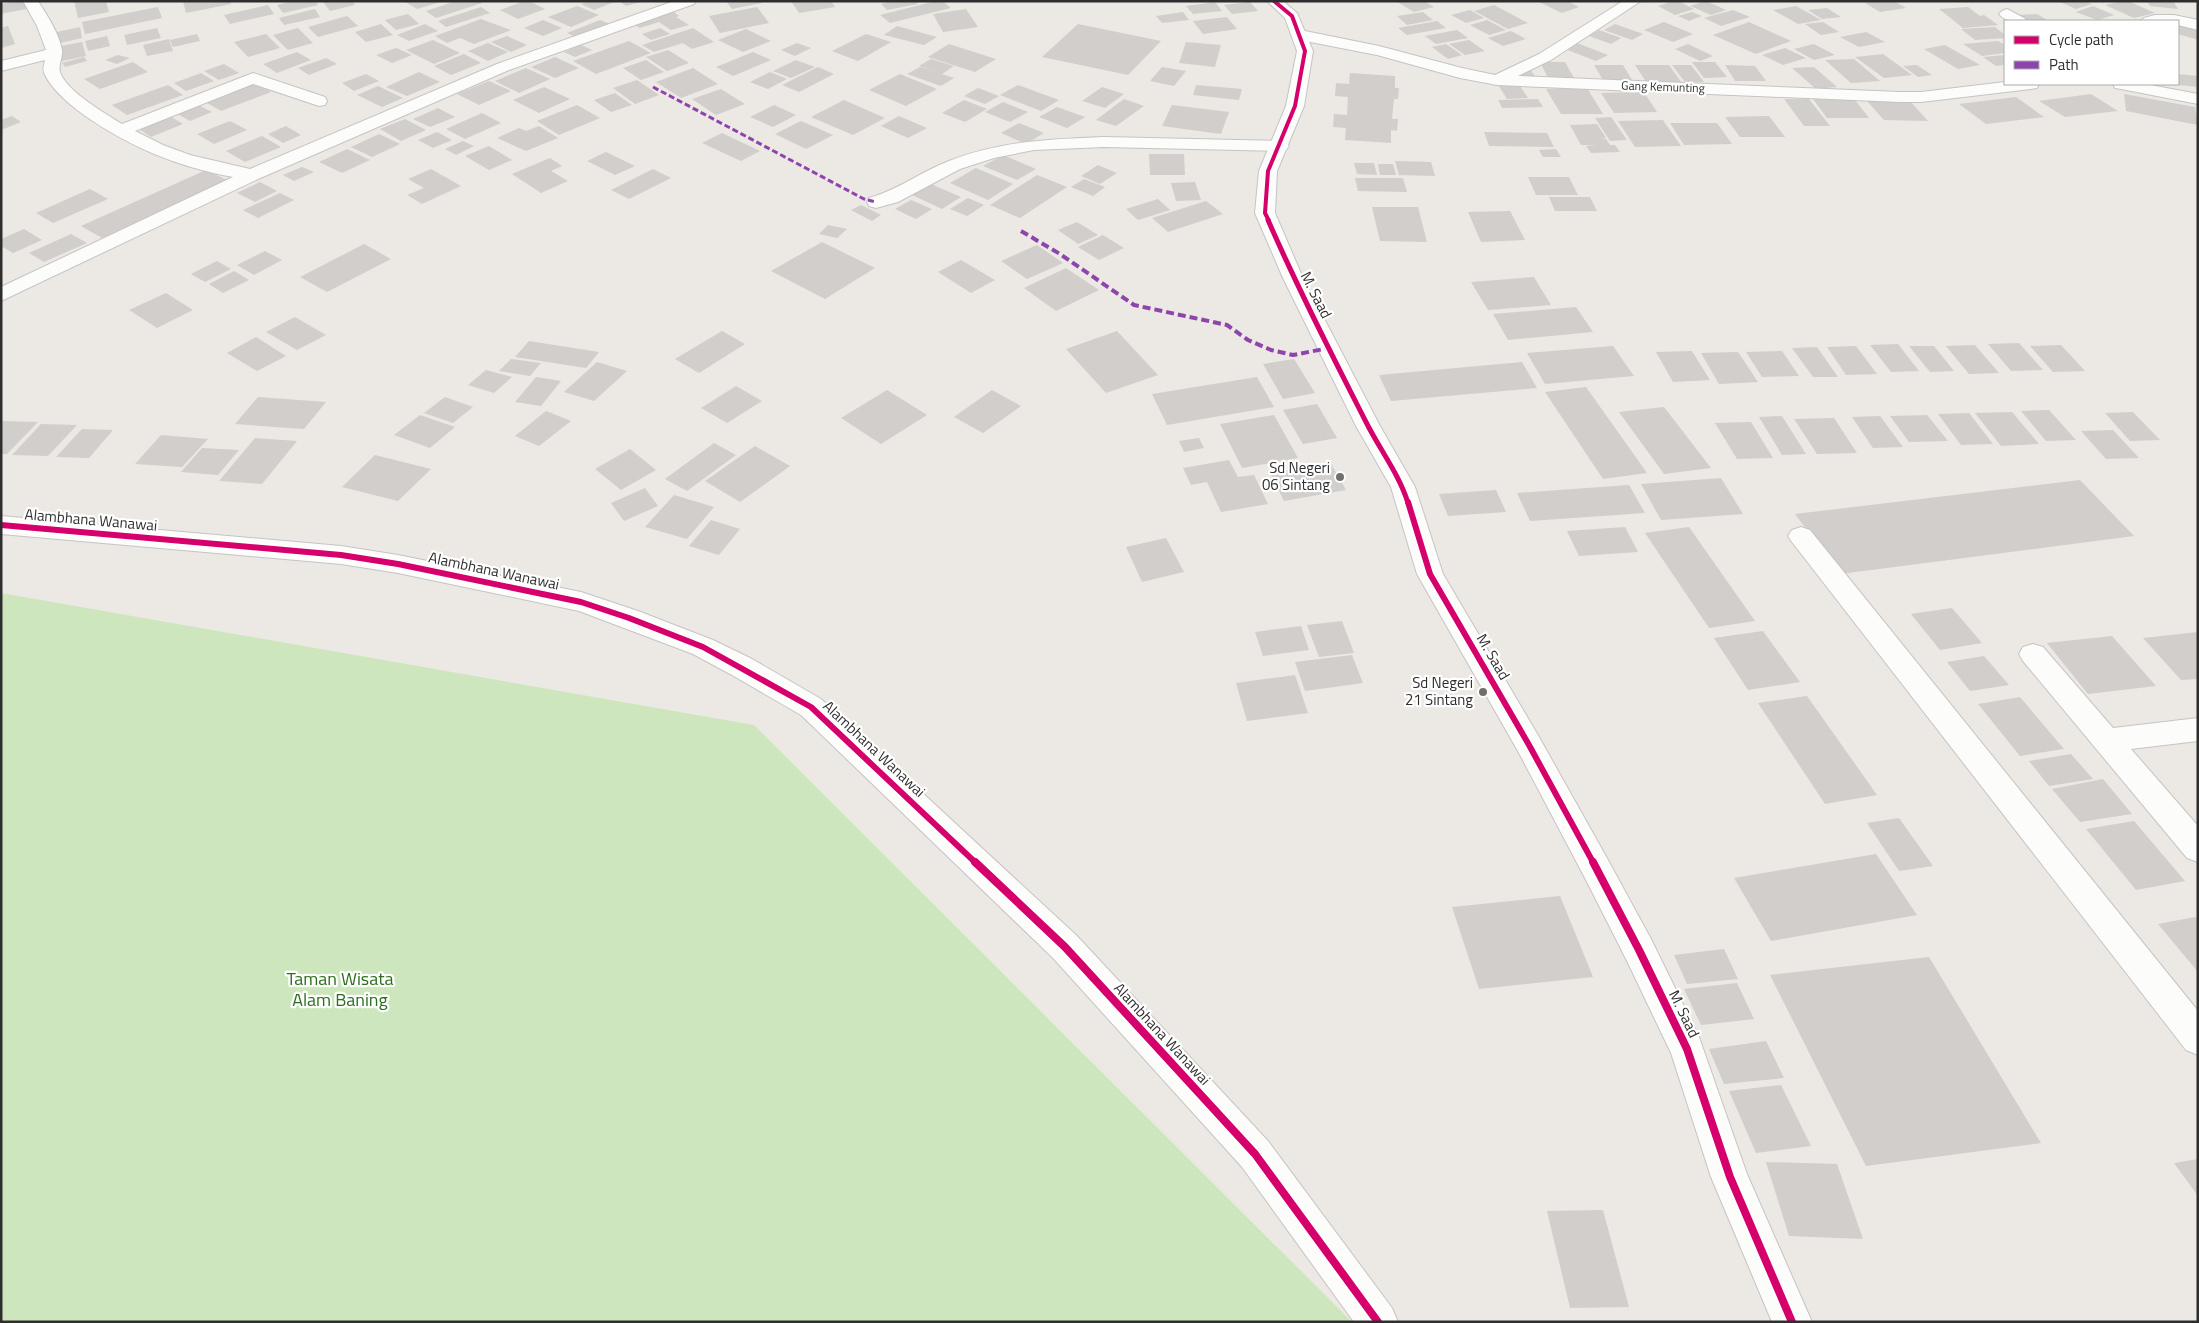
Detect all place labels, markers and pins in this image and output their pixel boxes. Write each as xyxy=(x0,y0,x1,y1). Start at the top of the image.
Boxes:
place label: Sd Negeri 06 Sintang xyxy=(1262,456,1330,496)
marker: Sd Negeri 06 Sintang xyxy=(1334,471,1346,483)
place label: Sd Negeri 21 Sintang xyxy=(1405,671,1473,711)
marker: Sd Negeri 21 Sintang xyxy=(1477,686,1489,698)

